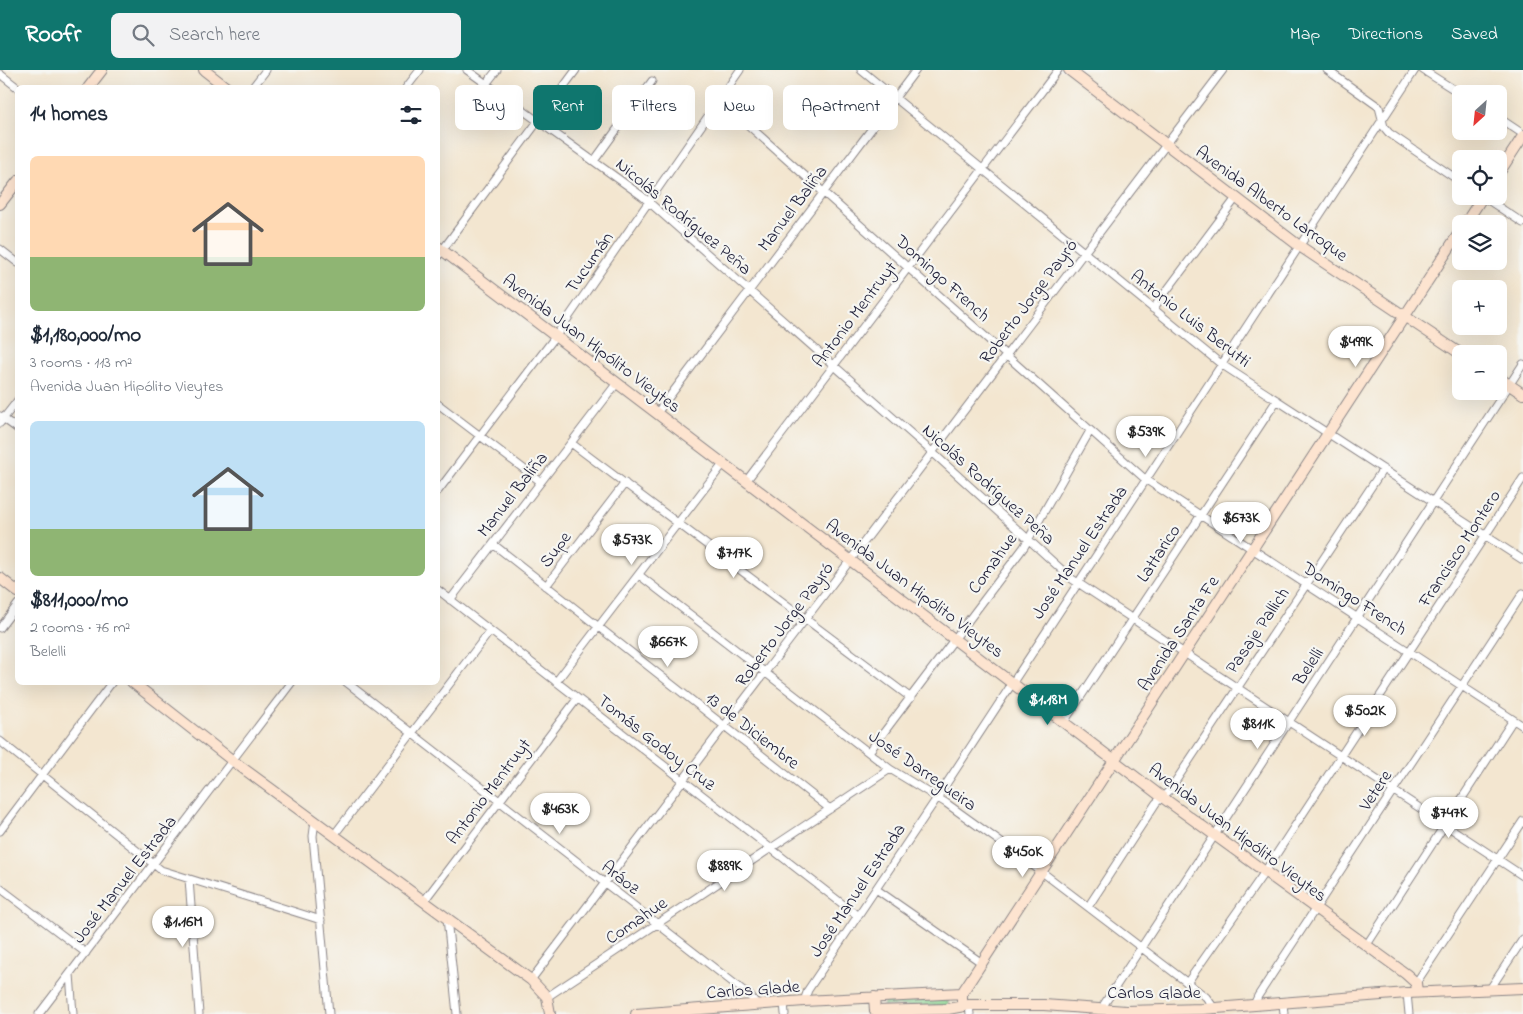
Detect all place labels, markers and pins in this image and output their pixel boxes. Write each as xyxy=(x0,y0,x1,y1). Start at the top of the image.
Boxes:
pin: $499K xyxy=(1321,326,1391,368)
pin: $539K xyxy=(1111,416,1181,458)
pin: $673K xyxy=(1206,502,1276,544)
pin: $573K xyxy=(597,524,667,566)
pin: $717K xyxy=(699,536,769,579)
pin: $667K xyxy=(633,626,703,668)
pin: $1.18M xyxy=(1007,684,1089,726)
pin: $502K xyxy=(1330,694,1400,737)
pin: $811K xyxy=(1223,708,1293,750)
pin: $463K xyxy=(525,792,595,835)
pin: $747K xyxy=(1414,796,1484,839)
pin: $450K xyxy=(988,836,1058,878)
pin: $889K xyxy=(690,850,760,892)
pin: $1.16M xyxy=(142,906,224,948)

